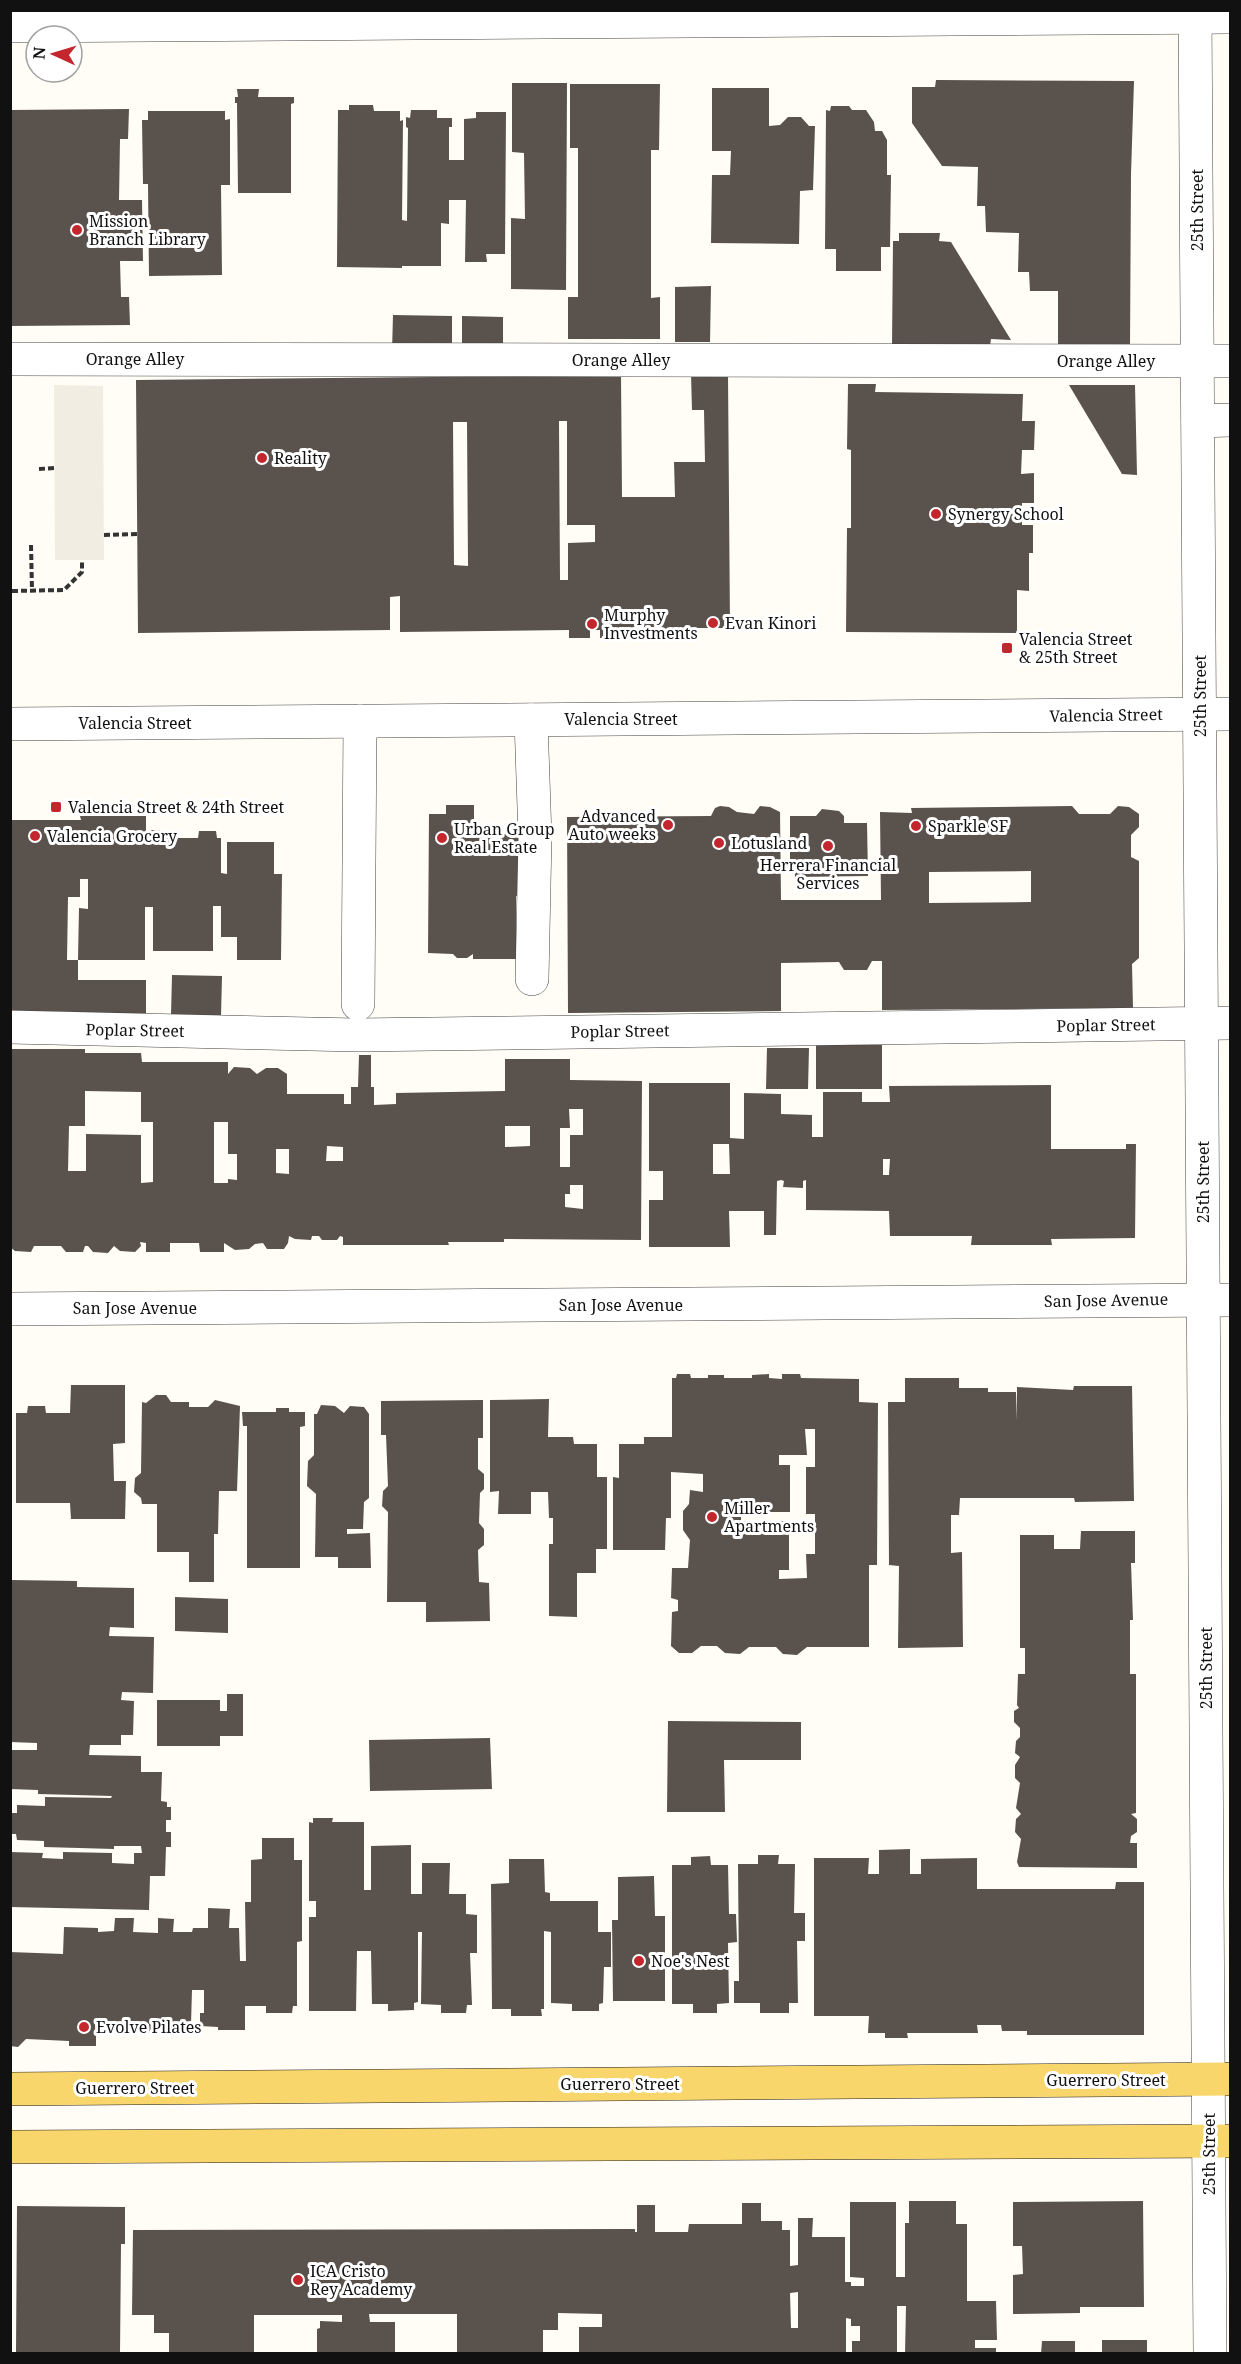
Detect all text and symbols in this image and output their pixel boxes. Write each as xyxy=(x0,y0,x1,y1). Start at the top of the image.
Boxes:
north arrow xyxy=(24,24,84,84)
text: N xyxy=(28,46,50,60)
street label: 25th Street xyxy=(1186,168,1208,251)
place label: Mission Branch Library xyxy=(89,210,207,250)
marker: Mission Branch Library xyxy=(70,223,84,237)
street label: Orange Alley xyxy=(86,348,185,370)
street label: Orange Alley xyxy=(572,349,671,371)
street label: Orange Alley xyxy=(1057,350,1156,372)
place label: Reality xyxy=(274,447,328,469)
marker: Reality xyxy=(255,451,269,465)
place label: Synergy School xyxy=(948,503,1064,525)
marker: Synergy School xyxy=(929,507,943,521)
place label: Murphy Investments xyxy=(604,604,698,644)
place label: Evan Kinori xyxy=(725,612,816,634)
marker: Evan Kinori xyxy=(706,616,720,630)
marker: Murphy Investments xyxy=(585,617,599,631)
place label: Valencia Street & 25th Street xyxy=(1019,628,1133,668)
marker: Valencia Street & 25th Street xyxy=(1000,641,1014,655)
street label: 25th Street xyxy=(1189,654,1211,737)
street label: Valencia Street xyxy=(1049,703,1163,727)
street label: Valencia Street xyxy=(564,708,678,730)
street label: Valencia Street xyxy=(78,712,192,734)
place label: Valencia Street & 24th Street xyxy=(68,796,284,818)
marker: Valencia Street & 24th Street xyxy=(49,800,63,814)
place label: Advanced Auto weeks xyxy=(568,805,656,845)
place label: Sparkle SF xyxy=(928,815,1008,837)
place label: Urban Group Real Estate xyxy=(454,818,555,858)
marker: Advanced Auto weeks xyxy=(661,818,675,832)
marker: Sparkle SF xyxy=(909,819,923,833)
place label: Valencia Grocery xyxy=(47,825,178,847)
marker: Valencia Grocery xyxy=(28,829,42,843)
marker: Urban Group Real Estate xyxy=(435,831,449,845)
place label: Lotusland xyxy=(731,832,807,854)
marker: Lotusland xyxy=(712,836,726,850)
marker: Herrera Financial Services xyxy=(821,839,835,853)
place label: Herrera Financial Services xyxy=(760,854,896,894)
street label: Poplar Street xyxy=(1056,1013,1156,1037)
street label: Poplar Street xyxy=(85,1018,185,1042)
street label: Poplar Street xyxy=(570,1019,670,1043)
street label: 25th Street xyxy=(1192,1140,1214,1223)
street label: San Jose Avenue xyxy=(1044,1288,1168,1312)
street label: San Jose Avenue xyxy=(559,1294,683,1316)
street label: San Jose Avenue xyxy=(73,1297,197,1319)
place label: Miller Apartments xyxy=(724,1497,814,1537)
marker: Miller Apartments xyxy=(705,1510,719,1524)
street label: 25th Street xyxy=(1195,1626,1217,1709)
place label: Noe's Nest xyxy=(651,1950,730,1972)
marker: Noe's Nest xyxy=(632,1954,646,1968)
place label: Evolve Pilates xyxy=(96,2016,202,2038)
marker: Evolve Pilates xyxy=(77,2020,91,2034)
street label: Guerrero Street xyxy=(1046,2069,1166,2091)
street label: Guerrero Street xyxy=(560,2073,680,2095)
street label: Guerrero Street xyxy=(75,2077,195,2099)
street label: 25th Street xyxy=(1198,2112,1220,2195)
place label: ICA Cristo Rey Academy xyxy=(310,2260,413,2300)
marker: ICA Cristo Rey Academy xyxy=(291,2273,305,2287)

